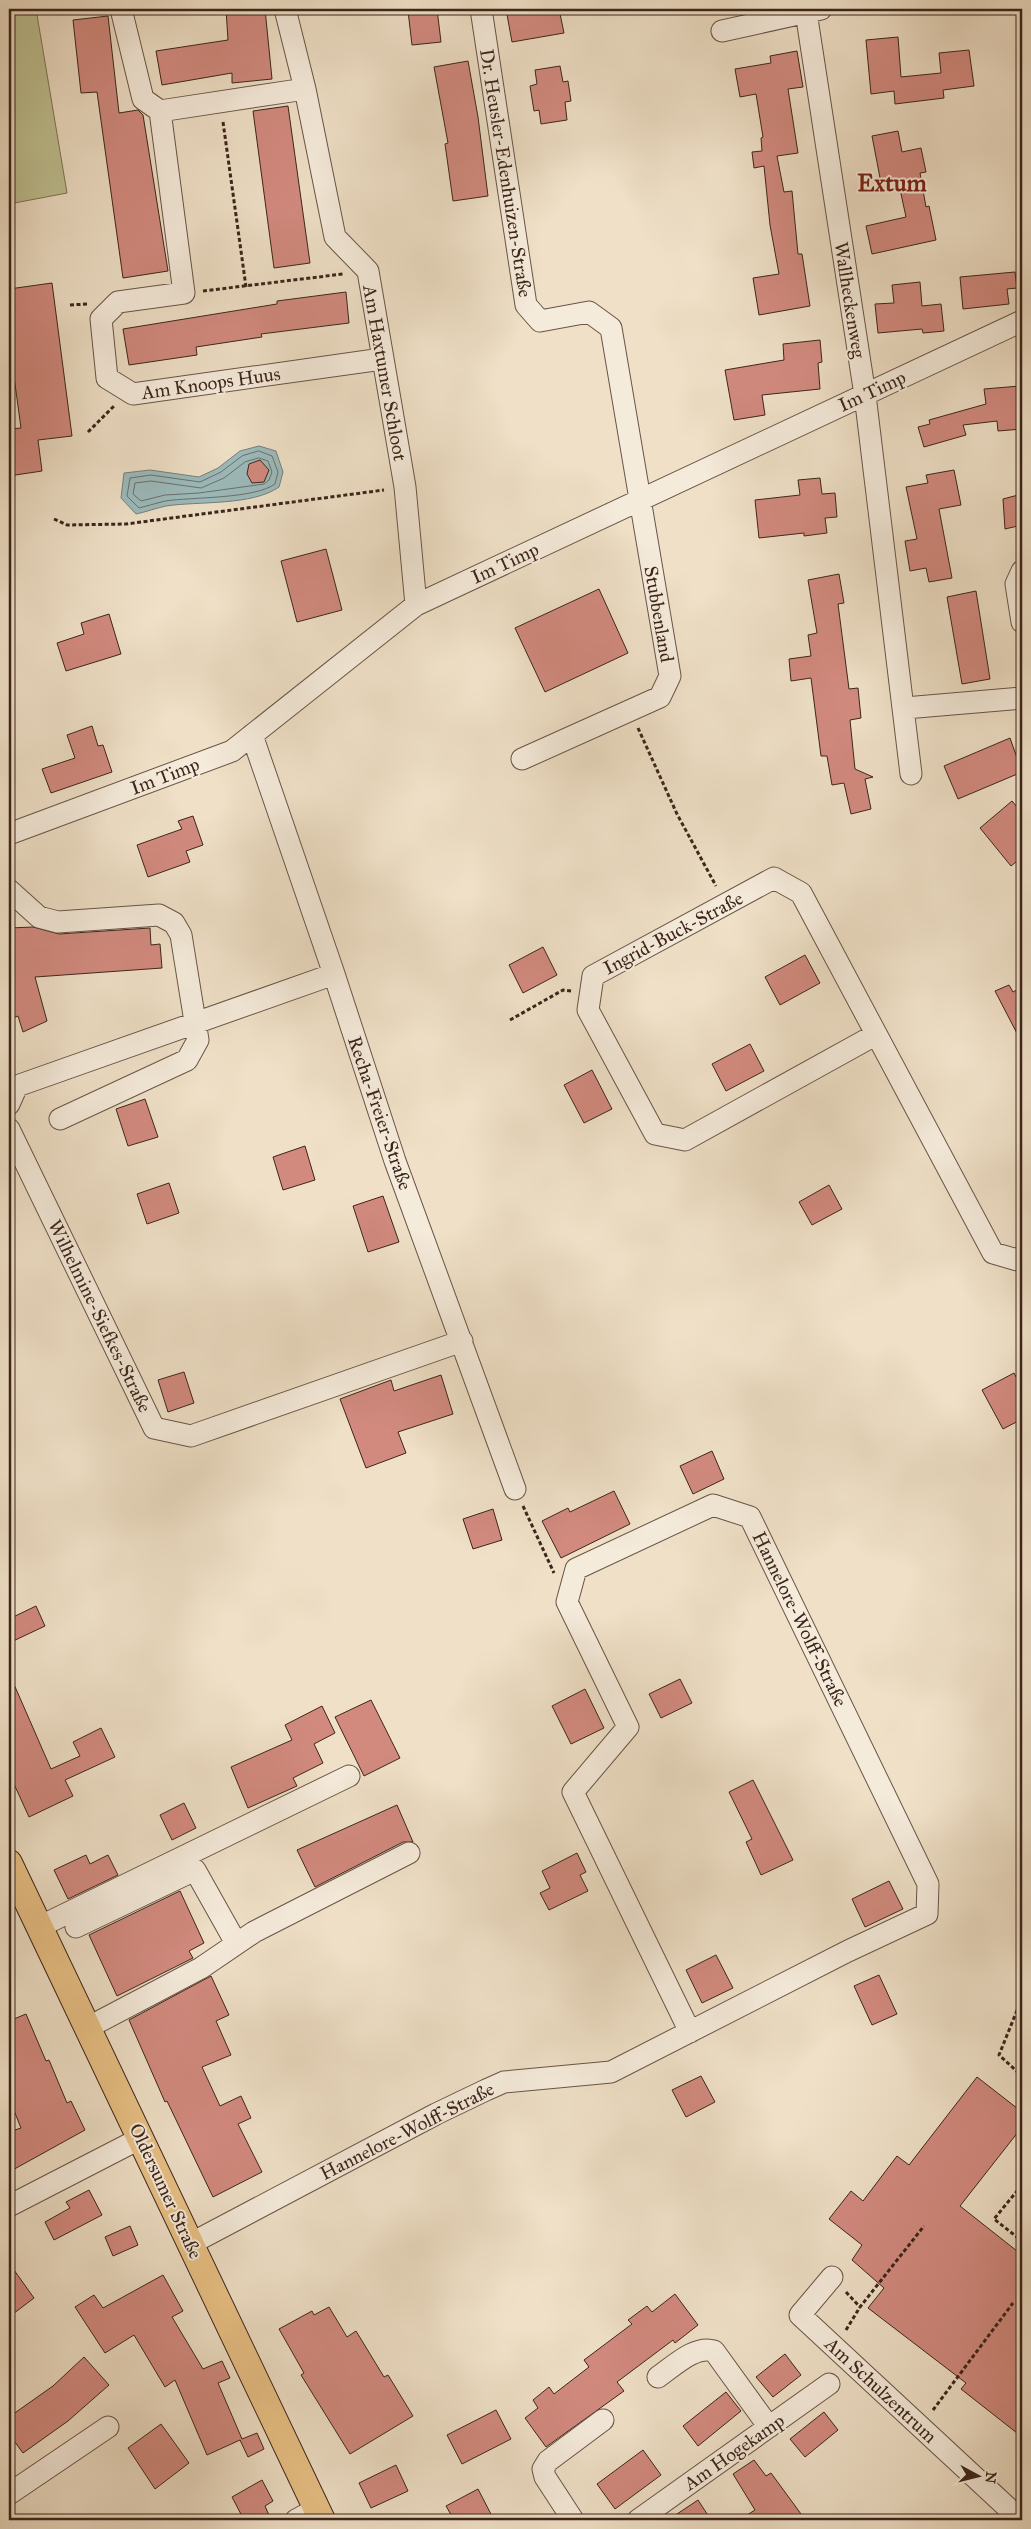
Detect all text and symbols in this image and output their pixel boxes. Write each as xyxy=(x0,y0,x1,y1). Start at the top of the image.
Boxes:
street label: Dr. Heusler-Edenhuizen-Straße xyxy=(475,47,537,299)
district label: Extum xyxy=(857,168,927,198)
street label: Wallheckenweg xyxy=(828,240,871,360)
street label: Am Haxtumer Schloot xyxy=(358,282,412,463)
street label: Am Knoops Huus xyxy=(139,362,282,404)
street label: Im Timp xyxy=(835,365,909,417)
street label: Im Timp xyxy=(468,537,542,589)
street label: Stubbenland xyxy=(639,564,679,664)
street label: Im Timp xyxy=(127,752,203,800)
street label: Ingrid-Buck-Straße xyxy=(599,886,747,980)
street label: Recha-Freier-Straße xyxy=(343,1033,417,1193)
street label: Wilhelmine-Siefkes-Straße xyxy=(43,1216,157,1416)
street label: Hannelore-Wolff-Straße xyxy=(748,1528,852,1710)
street label: Hannelore-Wolff-Straße xyxy=(316,2077,498,2185)
street label: Oldersumer Straße xyxy=(125,2120,207,2262)
street label: Am Schulzentrum xyxy=(820,2332,942,2448)
street label: Am Hogekamp xyxy=(678,2409,789,2497)
north arrow xyxy=(954,2452,1004,2502)
text: N xyxy=(981,2471,1000,2485)

